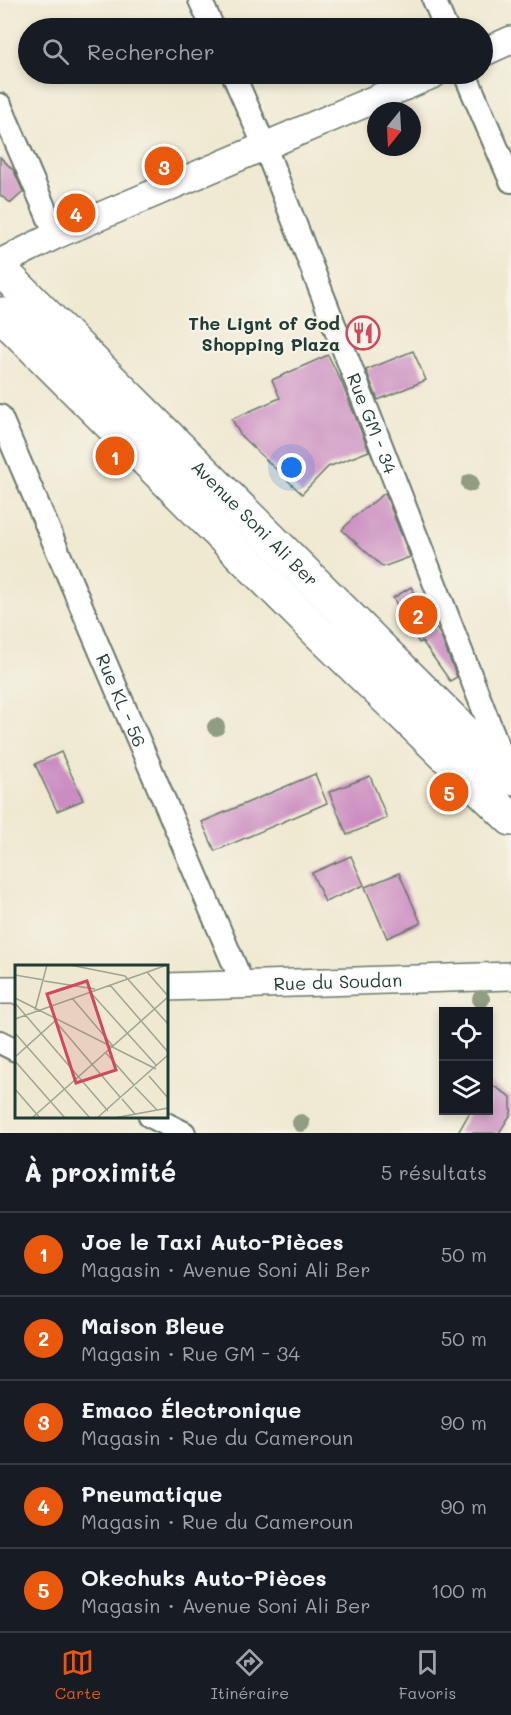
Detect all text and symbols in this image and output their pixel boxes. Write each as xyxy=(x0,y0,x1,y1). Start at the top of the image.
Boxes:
search box xyxy=(18,18,493,84)
icon: search xyxy=(39,35,72,68)
text: Rechercher xyxy=(87,37,215,66)
north arrow xyxy=(367,102,421,156)
pin: 3 xyxy=(144,144,184,188)
pin: 4 xyxy=(56,190,96,236)
place label: The Lignt of God Shopping Plaza xyxy=(188,311,340,356)
restaurant icon: The Lignt of God Shopping Plaza xyxy=(345,315,381,351)
street label: Rue GM - 34 xyxy=(342,369,403,477)
pin: 1 xyxy=(96,434,134,478)
your location xyxy=(277,453,306,482)
street label: Avenue Soni Ali Ber xyxy=(186,455,324,592)
pin: 2 xyxy=(398,592,438,638)
street label: Rue KL - 56 xyxy=(91,650,152,751)
pin: 5 xyxy=(430,770,468,814)
inset map xyxy=(15,965,168,1118)
street label: Rue du Soudan xyxy=(273,967,403,996)
map controls xyxy=(439,1007,493,1115)
button: locate xyxy=(439,1007,493,1061)
button: layers xyxy=(439,1061,493,1115)
text: À proximité xyxy=(24,1155,176,1189)
text: 5 résultats xyxy=(381,1159,487,1185)
text: Joe le Taxi Auto-Pièces xyxy=(81,1227,344,1256)
text: 1 xyxy=(39,1241,48,1267)
text: 50 m xyxy=(441,1241,487,1267)
text: Magasin · Avenue Soni Ali Ber xyxy=(81,1256,370,1282)
text: Maison Bleue xyxy=(81,1311,224,1340)
text: 2 xyxy=(38,1325,49,1351)
text: 50 m xyxy=(441,1325,487,1351)
text: Magasin · Rue GM - 34 xyxy=(81,1340,300,1366)
text: Emaco Électronique xyxy=(81,1395,301,1424)
text: 3 xyxy=(38,1409,50,1435)
text: 90 m xyxy=(441,1409,487,1435)
text: Magasin · Rue du Cameroun xyxy=(81,1424,353,1450)
text: Pneumatique xyxy=(81,1479,222,1508)
text: 4 xyxy=(37,1493,50,1519)
text: 90 m xyxy=(441,1493,487,1519)
text: Magasin · Rue du Cameroun xyxy=(81,1508,353,1534)
text: Okechuks Auto-Pièces xyxy=(81,1563,327,1592)
text: 5 xyxy=(38,1577,49,1603)
text: 100 m xyxy=(431,1577,487,1603)
text: Magasin · Avenue Soni Ali Ber xyxy=(81,1592,370,1618)
tab: Carte xyxy=(55,1646,101,1703)
tab: Itinéraire xyxy=(211,1646,289,1703)
tab: Favoris xyxy=(399,1646,456,1703)

